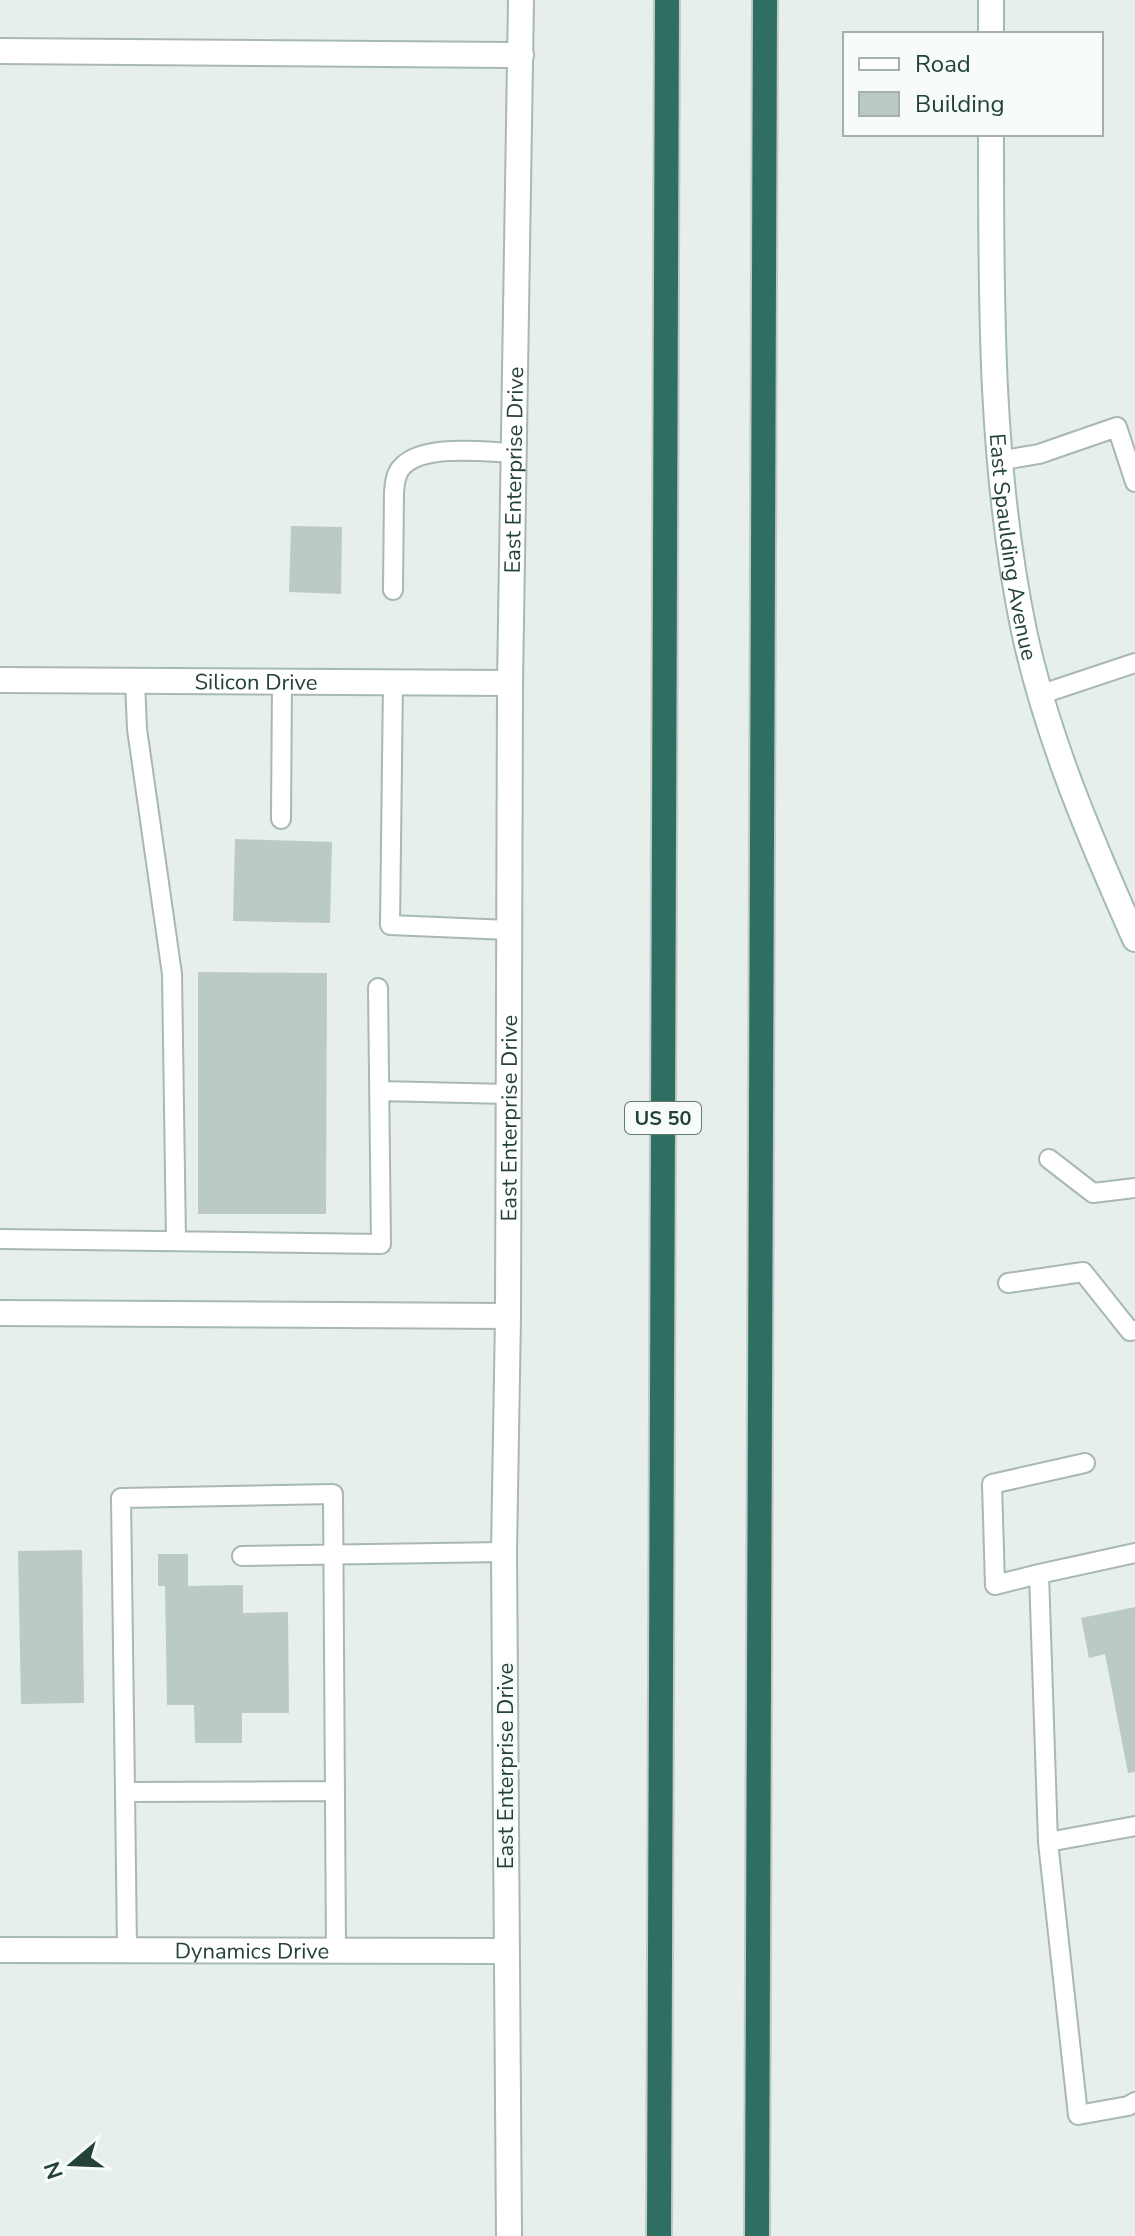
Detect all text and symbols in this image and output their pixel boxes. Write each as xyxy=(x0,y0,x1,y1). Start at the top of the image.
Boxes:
legend xyxy=(843,32,1103,136)
text: Road xyxy=(915,48,971,80)
text: Building xyxy=(915,88,1005,120)
street label: East Enterprise Drive xyxy=(498,367,531,574)
street label: East Spaulding Avenue xyxy=(982,432,1044,663)
street label: Silicon Drive xyxy=(194,667,317,698)
street label: East Enterprise Drive xyxy=(494,1015,525,1221)
road number: US 50 xyxy=(625,1102,701,1134)
street label: East Enterprise Drive xyxy=(491,1663,521,1869)
street label: Dynamics Drive xyxy=(175,1936,329,1967)
north arrow xyxy=(32,2124,112,2204)
text: N xyxy=(37,2158,71,2183)

